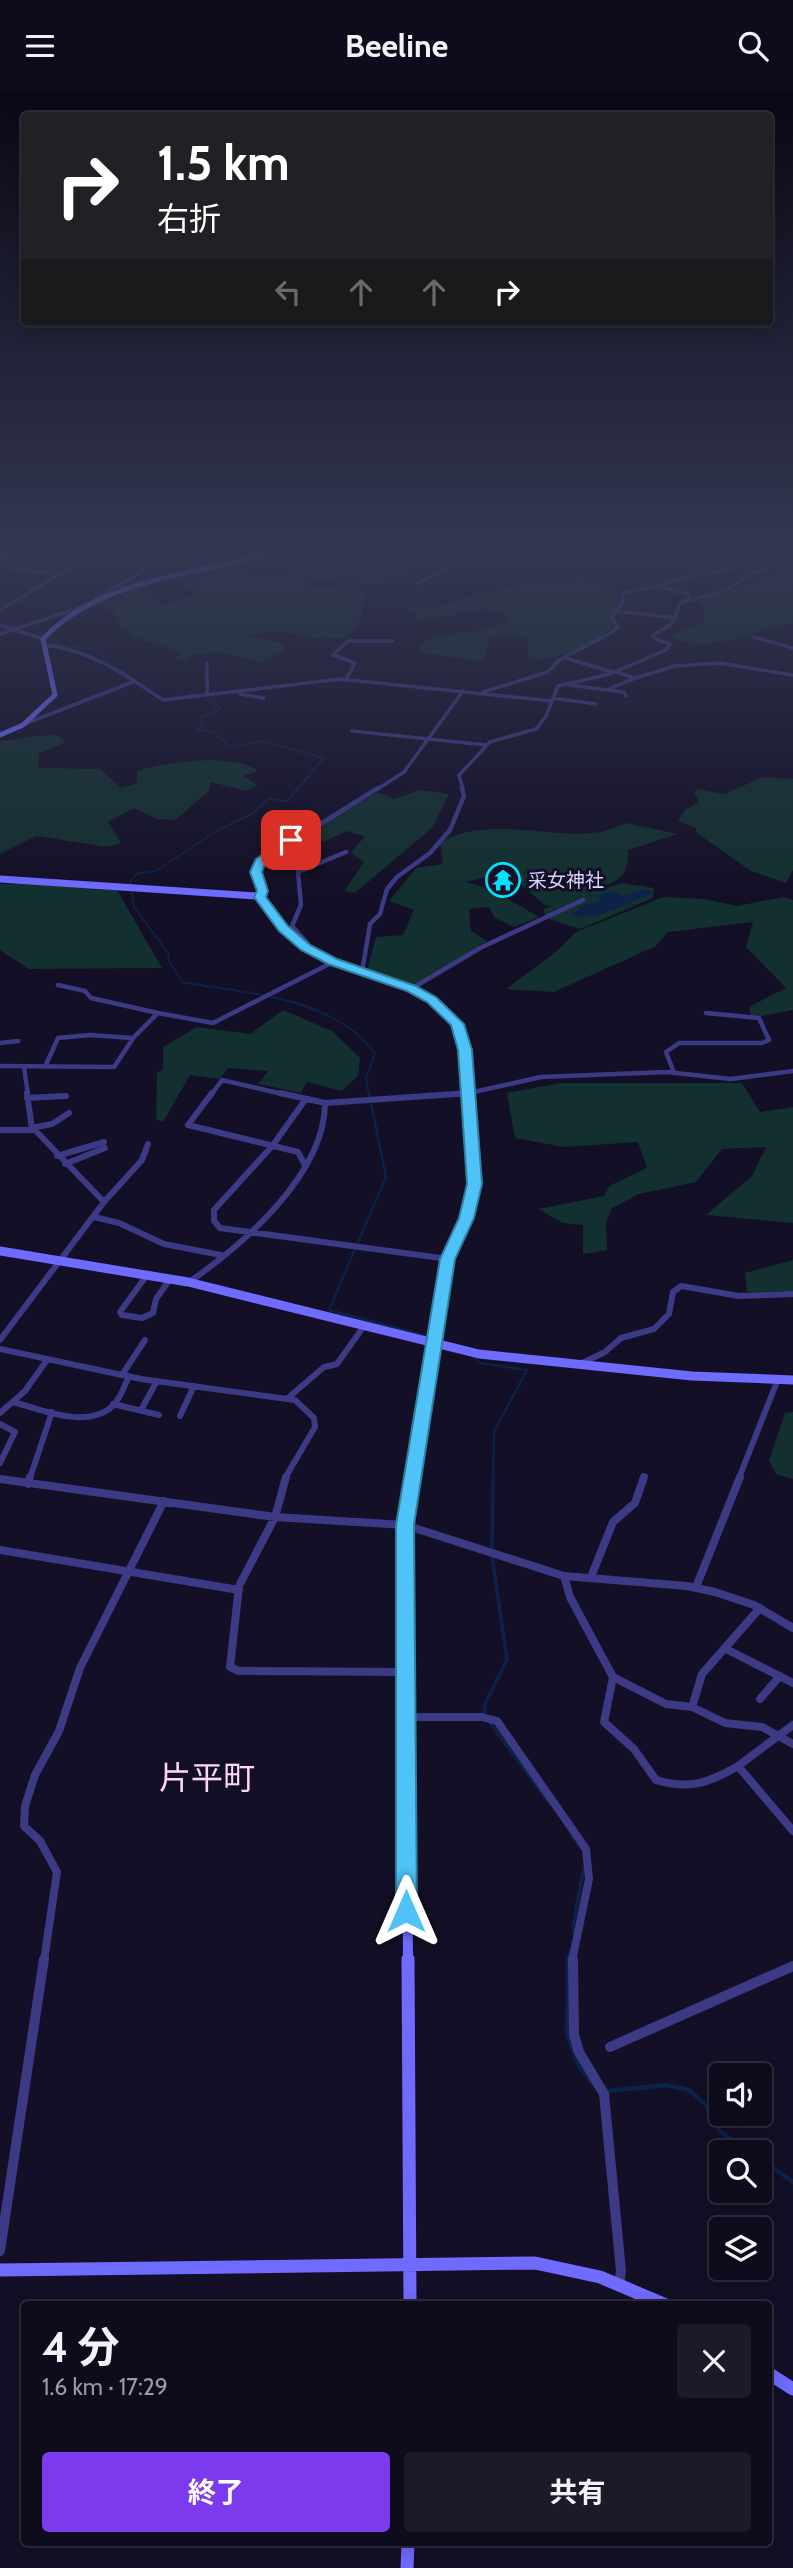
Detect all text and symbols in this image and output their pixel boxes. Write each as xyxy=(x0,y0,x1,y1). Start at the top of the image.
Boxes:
text: Beeline xyxy=(345,26,448,65)
icon: menu xyxy=(21,27,59,65)
icon: search xyxy=(734,27,772,65)
text: 1.5 km xyxy=(157,133,290,192)
icon: right xyxy=(42,140,133,231)
text: 右折 xyxy=(157,199,221,238)
icon: left xyxy=(269,273,307,311)
icon: ahead xyxy=(342,273,380,311)
icon: ahead xyxy=(415,273,453,311)
icon: right xyxy=(488,273,526,311)
pin xyxy=(261,810,321,870)
icon: arrive xyxy=(272,821,310,859)
temple icon: 采女神社 xyxy=(484,861,522,899)
place label: 采女神社 xyxy=(528,869,604,892)
district label: 片平町 xyxy=(159,1758,255,1797)
position arrow xyxy=(369,1874,443,1948)
map controls xyxy=(709,2063,772,2280)
button: sound xyxy=(709,2063,772,2126)
button: search xyxy=(709,2140,772,2203)
button: layers xyxy=(709,2217,772,2280)
text: 4 分 xyxy=(42,2321,120,2373)
button: close xyxy=(677,2324,751,2398)
text: 1.6 km · 17:29 xyxy=(42,2373,168,2401)
button: 終了 xyxy=(42,2452,390,2532)
button: 共有 xyxy=(404,2452,751,2532)

